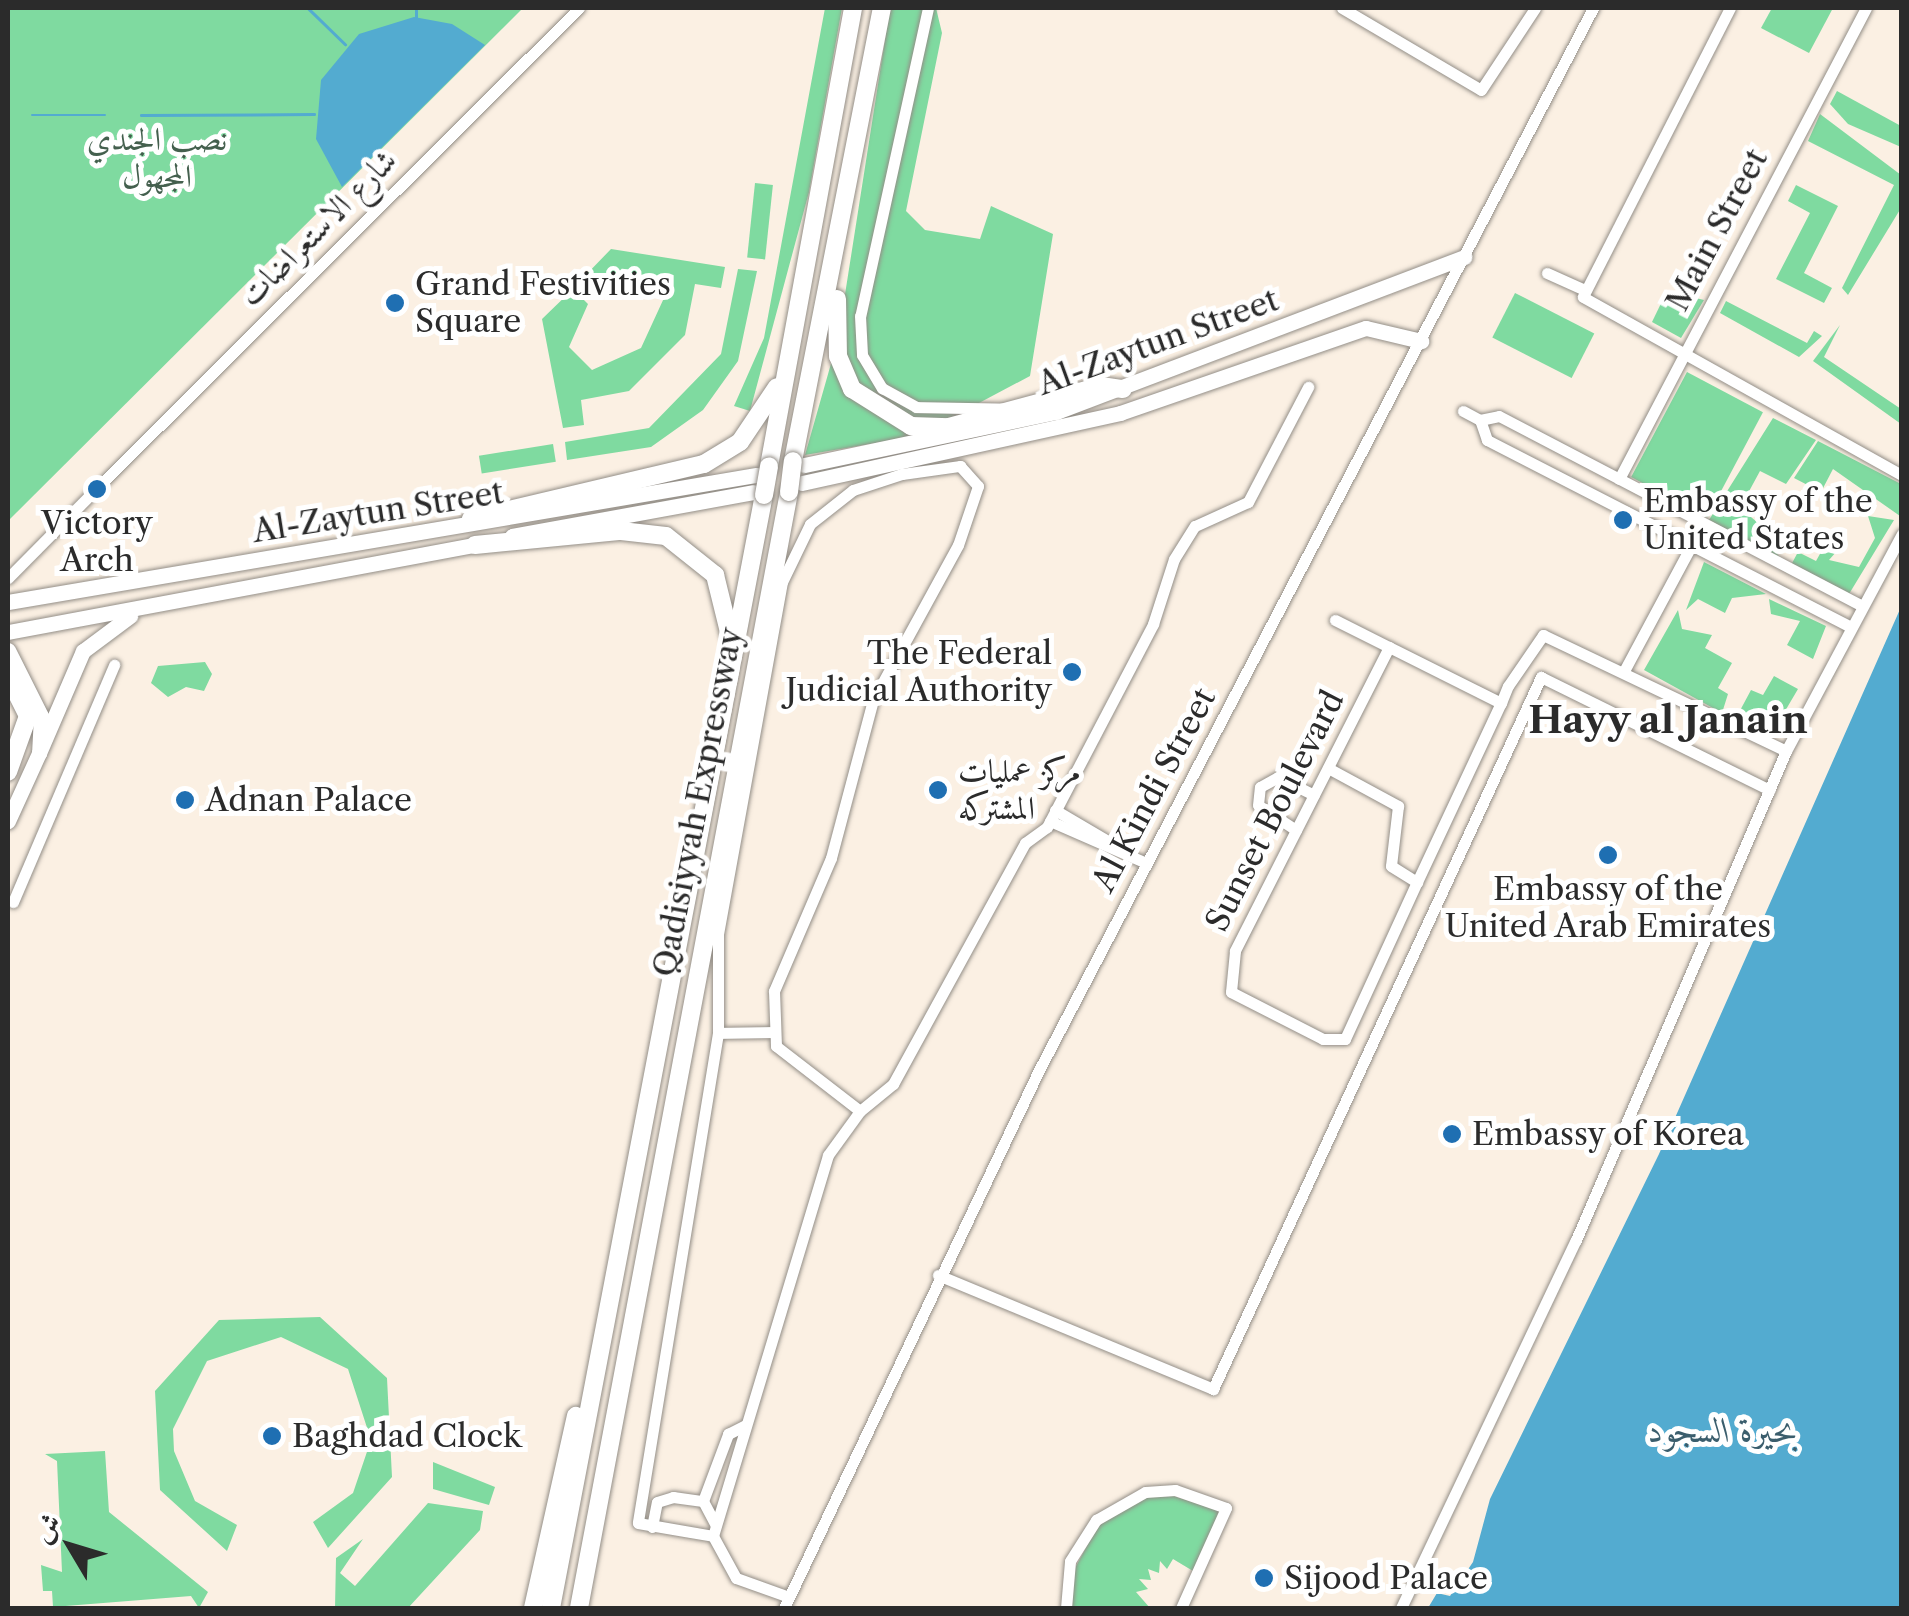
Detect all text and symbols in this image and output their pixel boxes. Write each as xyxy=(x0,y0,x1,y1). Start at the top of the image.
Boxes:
park label: نصب الجندي المجهول xyxy=(87,121,227,196)
street label: شارع الاستعراضات xyxy=(231,141,405,315)
street label: Main Street xyxy=(1658,142,1776,318)
place label: Grand Festivities Square xyxy=(415,266,671,341)
street label: Al-Zaytun Street xyxy=(1032,281,1284,403)
marker: Grand Festivities Square xyxy=(384,292,406,314)
street label: Al-Zaytun Street xyxy=(250,473,506,551)
marker: Victory Arch xyxy=(86,478,108,500)
place label: Embassy of the United States xyxy=(1643,483,1874,558)
place label: Victory Arch xyxy=(41,505,153,580)
marker: Embassy of the United States xyxy=(1612,509,1634,531)
street label: Qadisiyyah Expressway xyxy=(645,624,751,980)
place label: The Federal Judicial Authority xyxy=(784,635,1052,710)
marker: The Federal Judicial Authority xyxy=(1061,661,1083,683)
street label: Al Kindi Street xyxy=(1084,682,1224,898)
street label: Sunset Boulevard xyxy=(1198,684,1352,938)
district label: Hayy al Janain xyxy=(1528,697,1808,743)
place label: مركز عمليات المشتركه xyxy=(958,753,1081,828)
marker: مركز عمليات المشتركه xyxy=(927,779,949,801)
place label: Adnan Palace xyxy=(205,781,412,819)
marker: Adnan Palace xyxy=(174,789,196,811)
marker: Embassy of the United Arab Emirates xyxy=(1597,844,1619,866)
place label: Embassy of the United Arab Emirates xyxy=(1444,871,1772,946)
place label: Embassy of Korea xyxy=(1472,1115,1745,1153)
marker: Embassy of Korea xyxy=(1441,1123,1463,1145)
water label: بحيرة السجود xyxy=(1648,1409,1798,1451)
place label: Baghdad Clock xyxy=(292,1417,522,1455)
marker: Baghdad Clock xyxy=(261,1425,283,1447)
north arrow xyxy=(20,1496,120,1596)
text: ش xyxy=(24,1506,68,1549)
place label: Sijood Palace xyxy=(1284,1559,1488,1597)
marker: Sijood Palace xyxy=(1253,1567,1275,1589)

